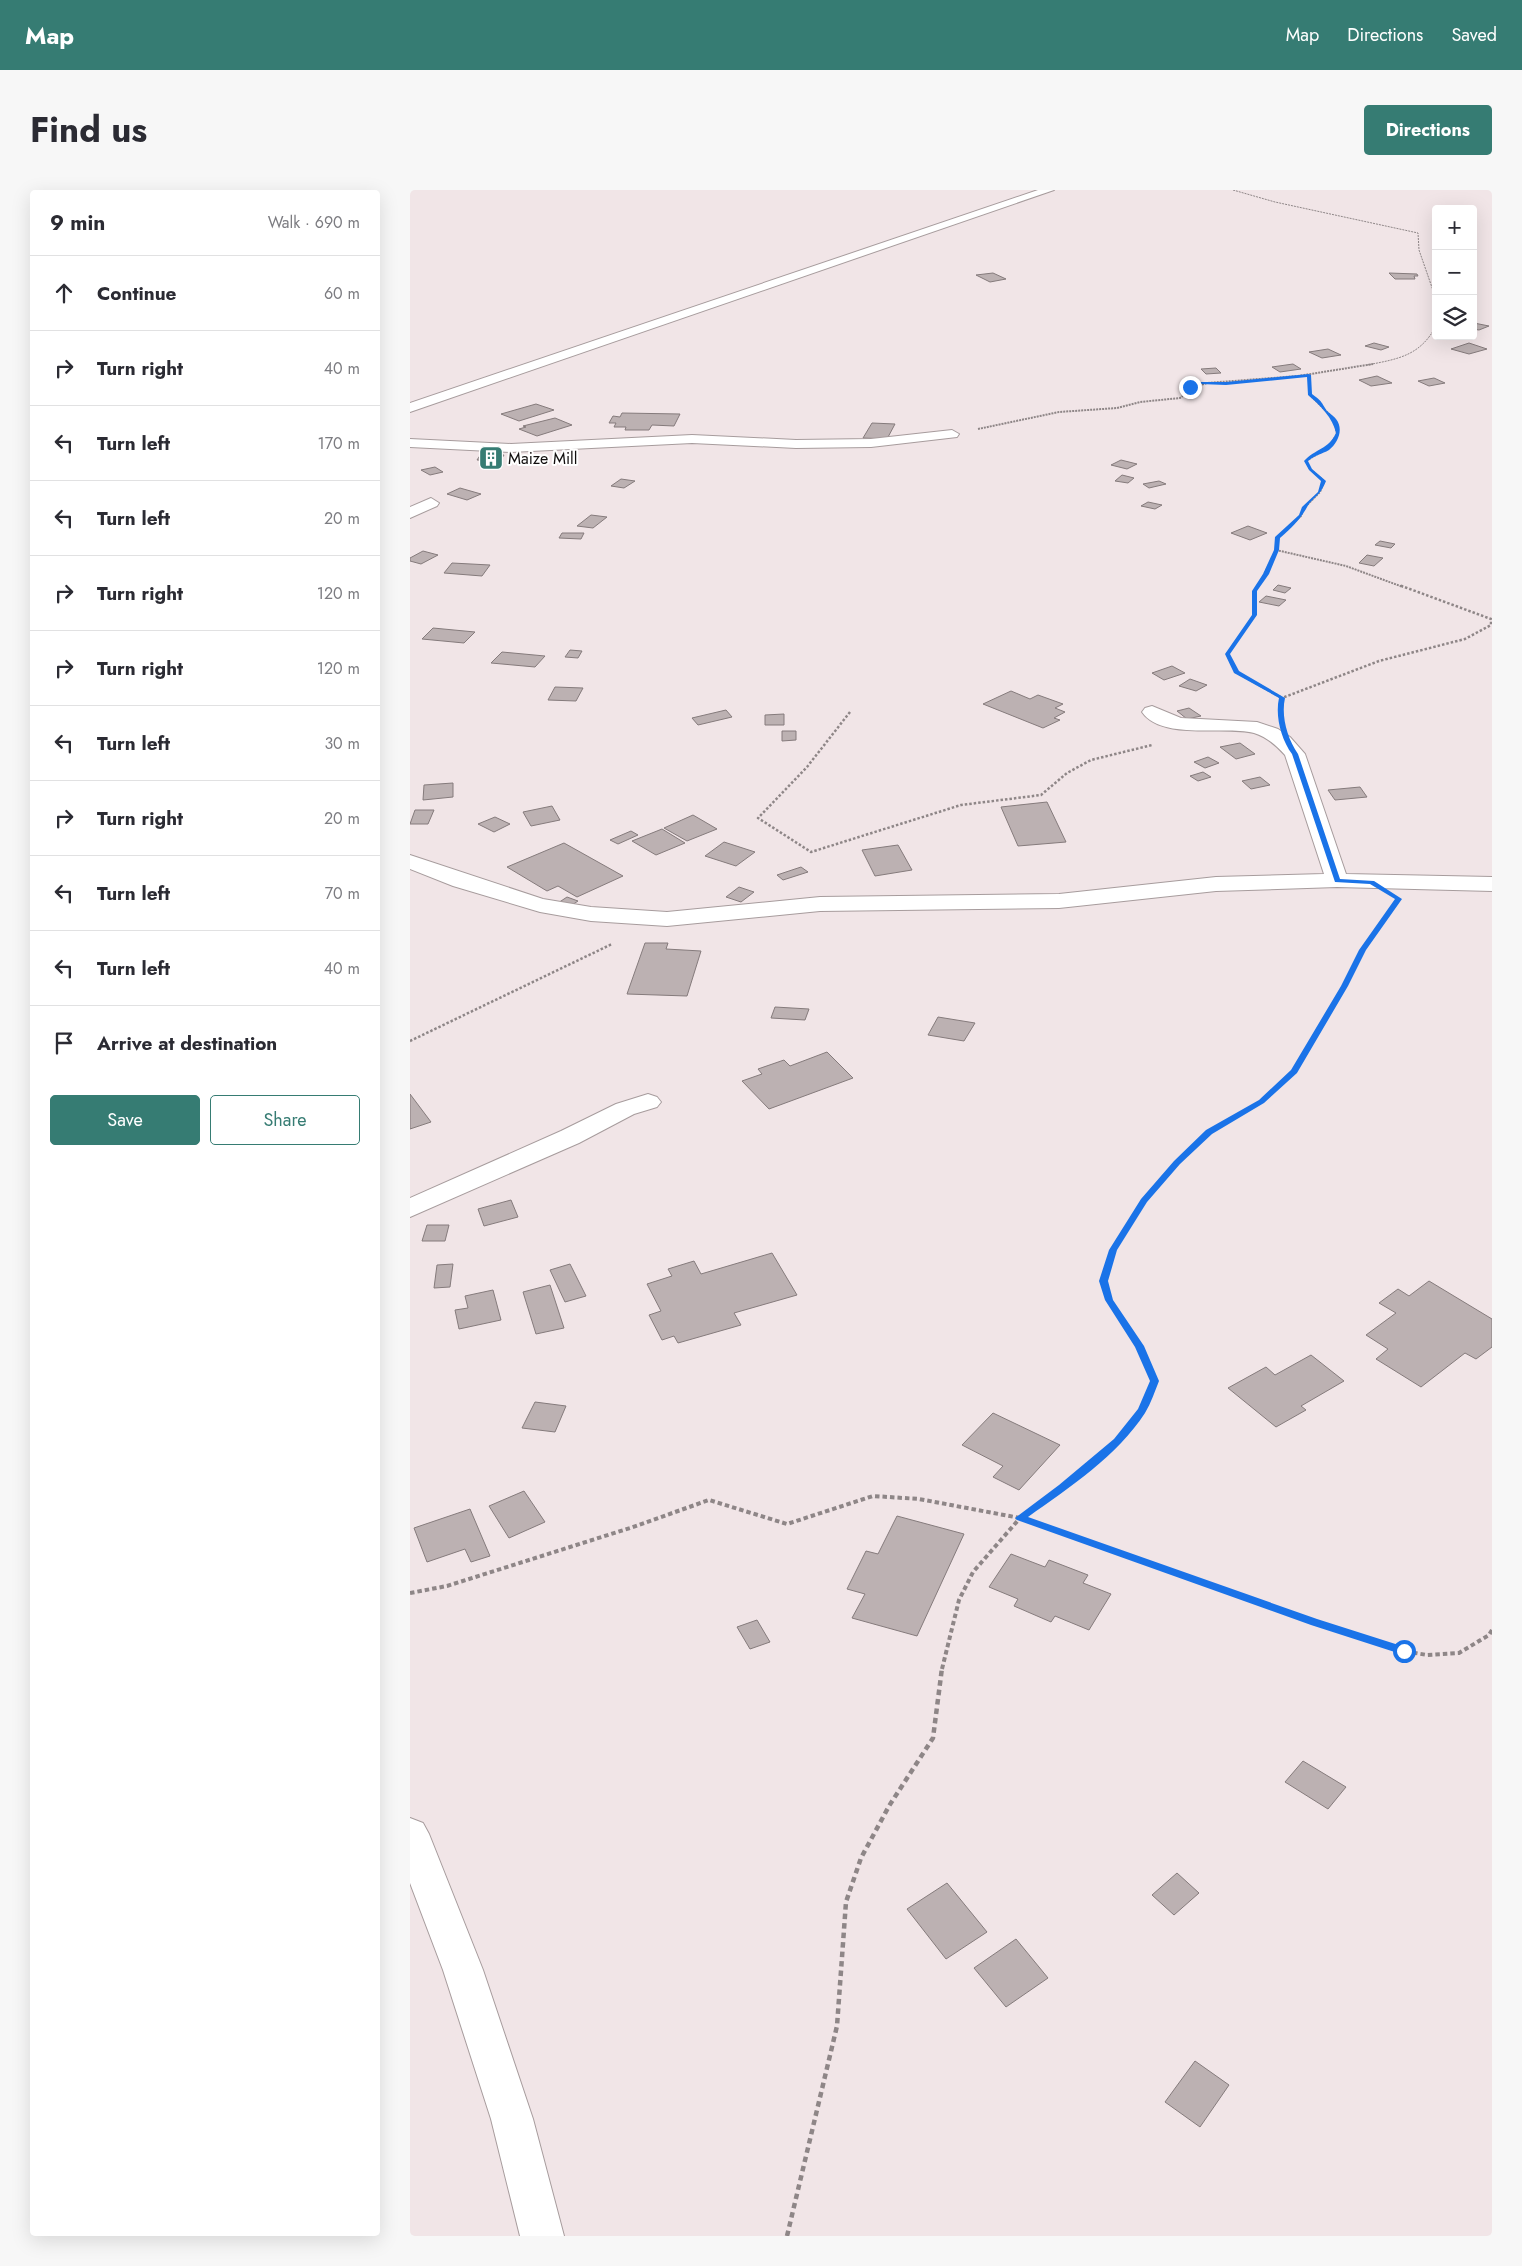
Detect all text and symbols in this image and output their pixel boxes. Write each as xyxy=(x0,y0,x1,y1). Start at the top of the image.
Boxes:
text: Map xyxy=(25,18,74,53)
text: Map xyxy=(1286,22,1319,48)
text: Directions xyxy=(1347,22,1423,48)
text: Saved xyxy=(1451,22,1497,48)
text: Find us xyxy=(30,105,147,155)
button: Directions xyxy=(1364,105,1492,155)
map controls xyxy=(1432,205,1477,340)
button: + xyxy=(1432,205,1477,250)
text: 9 min xyxy=(50,208,105,238)
text: Walk · 690 m xyxy=(268,211,360,234)
button: − xyxy=(1432,250,1477,295)
icon: ahead xyxy=(50,279,78,307)
text: Continue xyxy=(97,280,176,307)
text: 60 m xyxy=(324,282,360,305)
button: layers xyxy=(1432,295,1477,340)
icon: right xyxy=(50,354,78,382)
text: Turn right xyxy=(97,355,183,382)
text: 40 m xyxy=(324,357,360,380)
route end xyxy=(1179,376,1202,399)
icon: left xyxy=(50,429,78,457)
text: Turn left xyxy=(97,430,170,457)
text: 170 m xyxy=(318,432,360,455)
building icon: Maize Mill xyxy=(478,445,504,471)
place label: Maize Mill xyxy=(508,447,577,470)
icon: left xyxy=(50,504,78,532)
text: Turn left xyxy=(97,505,170,532)
text: 20 m xyxy=(324,507,360,530)
icon: right xyxy=(50,579,78,607)
text: Turn right xyxy=(97,580,183,607)
text: 120 m xyxy=(317,582,360,605)
icon: right xyxy=(50,654,78,682)
text: Turn right xyxy=(97,655,183,682)
text: 120 m xyxy=(317,657,360,680)
icon: left xyxy=(50,729,78,757)
text: Turn left xyxy=(97,730,170,757)
text: 30 m xyxy=(324,732,360,755)
icon: right xyxy=(50,804,78,832)
text: Turn right xyxy=(97,805,183,832)
text: 20 m xyxy=(324,807,360,830)
icon: left xyxy=(50,879,78,907)
text: Turn left xyxy=(97,880,170,907)
text: 70 m xyxy=(325,882,360,905)
icon: left xyxy=(50,954,78,982)
text: Turn left xyxy=(97,955,170,982)
text: 40 m xyxy=(324,957,360,980)
icon: arrive xyxy=(50,1029,78,1057)
text: Arrive at destination xyxy=(97,1030,277,1057)
button: Save xyxy=(50,1095,200,1145)
button: Share xyxy=(210,1095,360,1145)
route start xyxy=(1393,1640,1416,1663)

